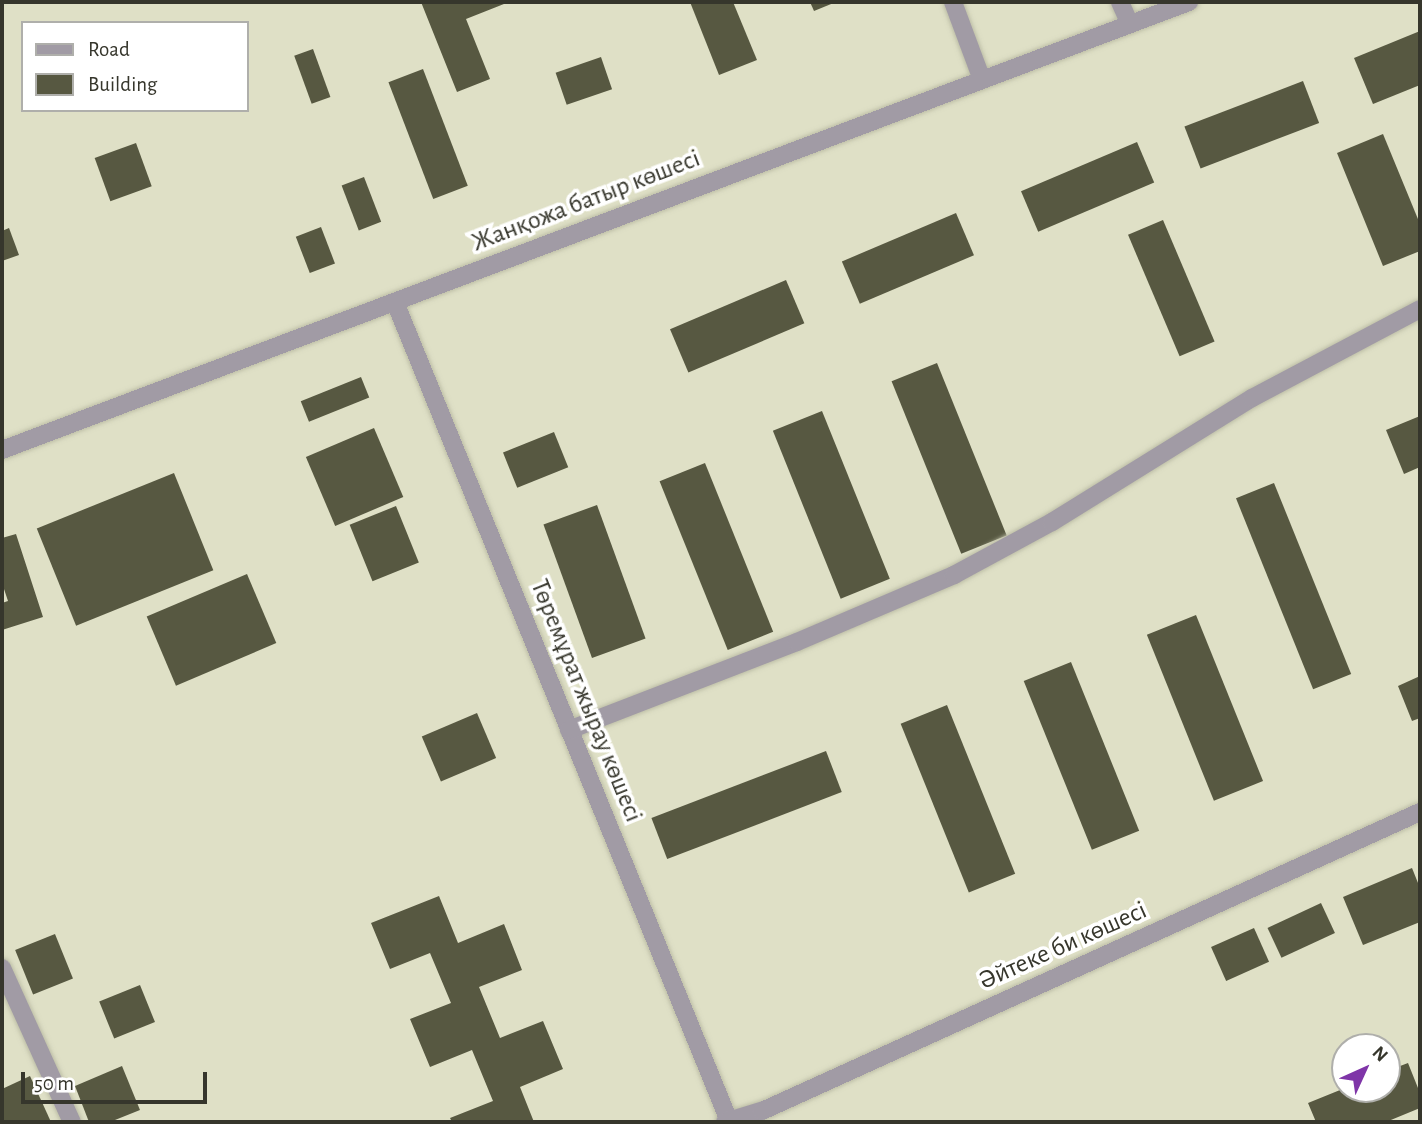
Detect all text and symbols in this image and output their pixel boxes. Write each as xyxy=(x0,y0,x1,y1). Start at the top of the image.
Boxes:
legend xyxy=(21,21,248,112)
text: Road xyxy=(88,39,130,60)
text: Building xyxy=(88,74,157,95)
street label: Жанқожа батыр көшесі xyxy=(467,143,705,259)
street label: Төремұрат жырау көшесі xyxy=(523,575,649,827)
street label: Әйтеке би көшесі xyxy=(974,895,1152,997)
north arrow xyxy=(1331,1033,1401,1103)
text: N xyxy=(1368,1043,1391,1066)
scale bar xyxy=(24,1058,210,1102)
text: 50 m xyxy=(34,1073,74,1094)

